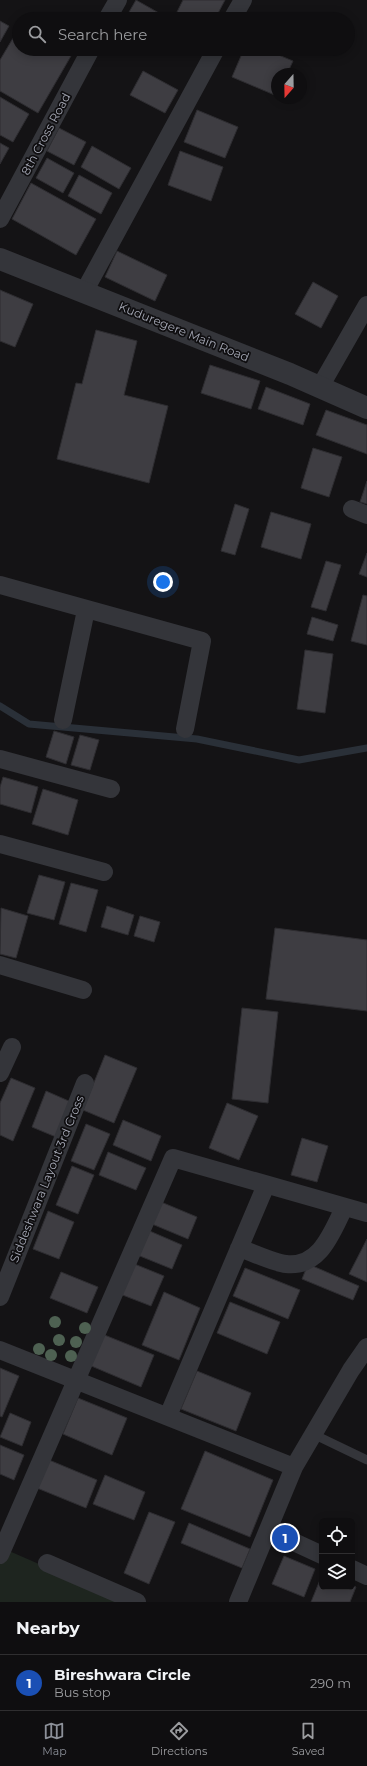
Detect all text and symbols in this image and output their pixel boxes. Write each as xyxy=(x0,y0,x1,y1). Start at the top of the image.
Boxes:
search box xyxy=(12,12,355,56)
icon: search xyxy=(26,23,48,45)
text: Search here xyxy=(58,25,147,44)
north arrow xyxy=(271,68,307,104)
street label: 8th Cross Road xyxy=(18,90,73,177)
street label: Kuduregere Main Road xyxy=(117,298,252,365)
your location xyxy=(153,572,173,592)
street label: Siddeshwara Layout 3rd Cross xyxy=(6,1093,87,1265)
map controls xyxy=(319,1518,355,1590)
button: locate xyxy=(319,1518,355,1554)
pin: 1 xyxy=(272,1523,298,1553)
button: layers xyxy=(319,1554,355,1590)
text: Nearby xyxy=(16,1618,80,1638)
text: Bireshwara Circle xyxy=(54,1665,191,1684)
text: 1 xyxy=(26,1675,32,1691)
text: 290 m xyxy=(310,1675,351,1691)
text: Bus stop xyxy=(54,1684,111,1700)
tab: Map xyxy=(42,1720,67,1758)
tab: Directions xyxy=(151,1720,207,1758)
tab: Saved xyxy=(292,1720,325,1758)

